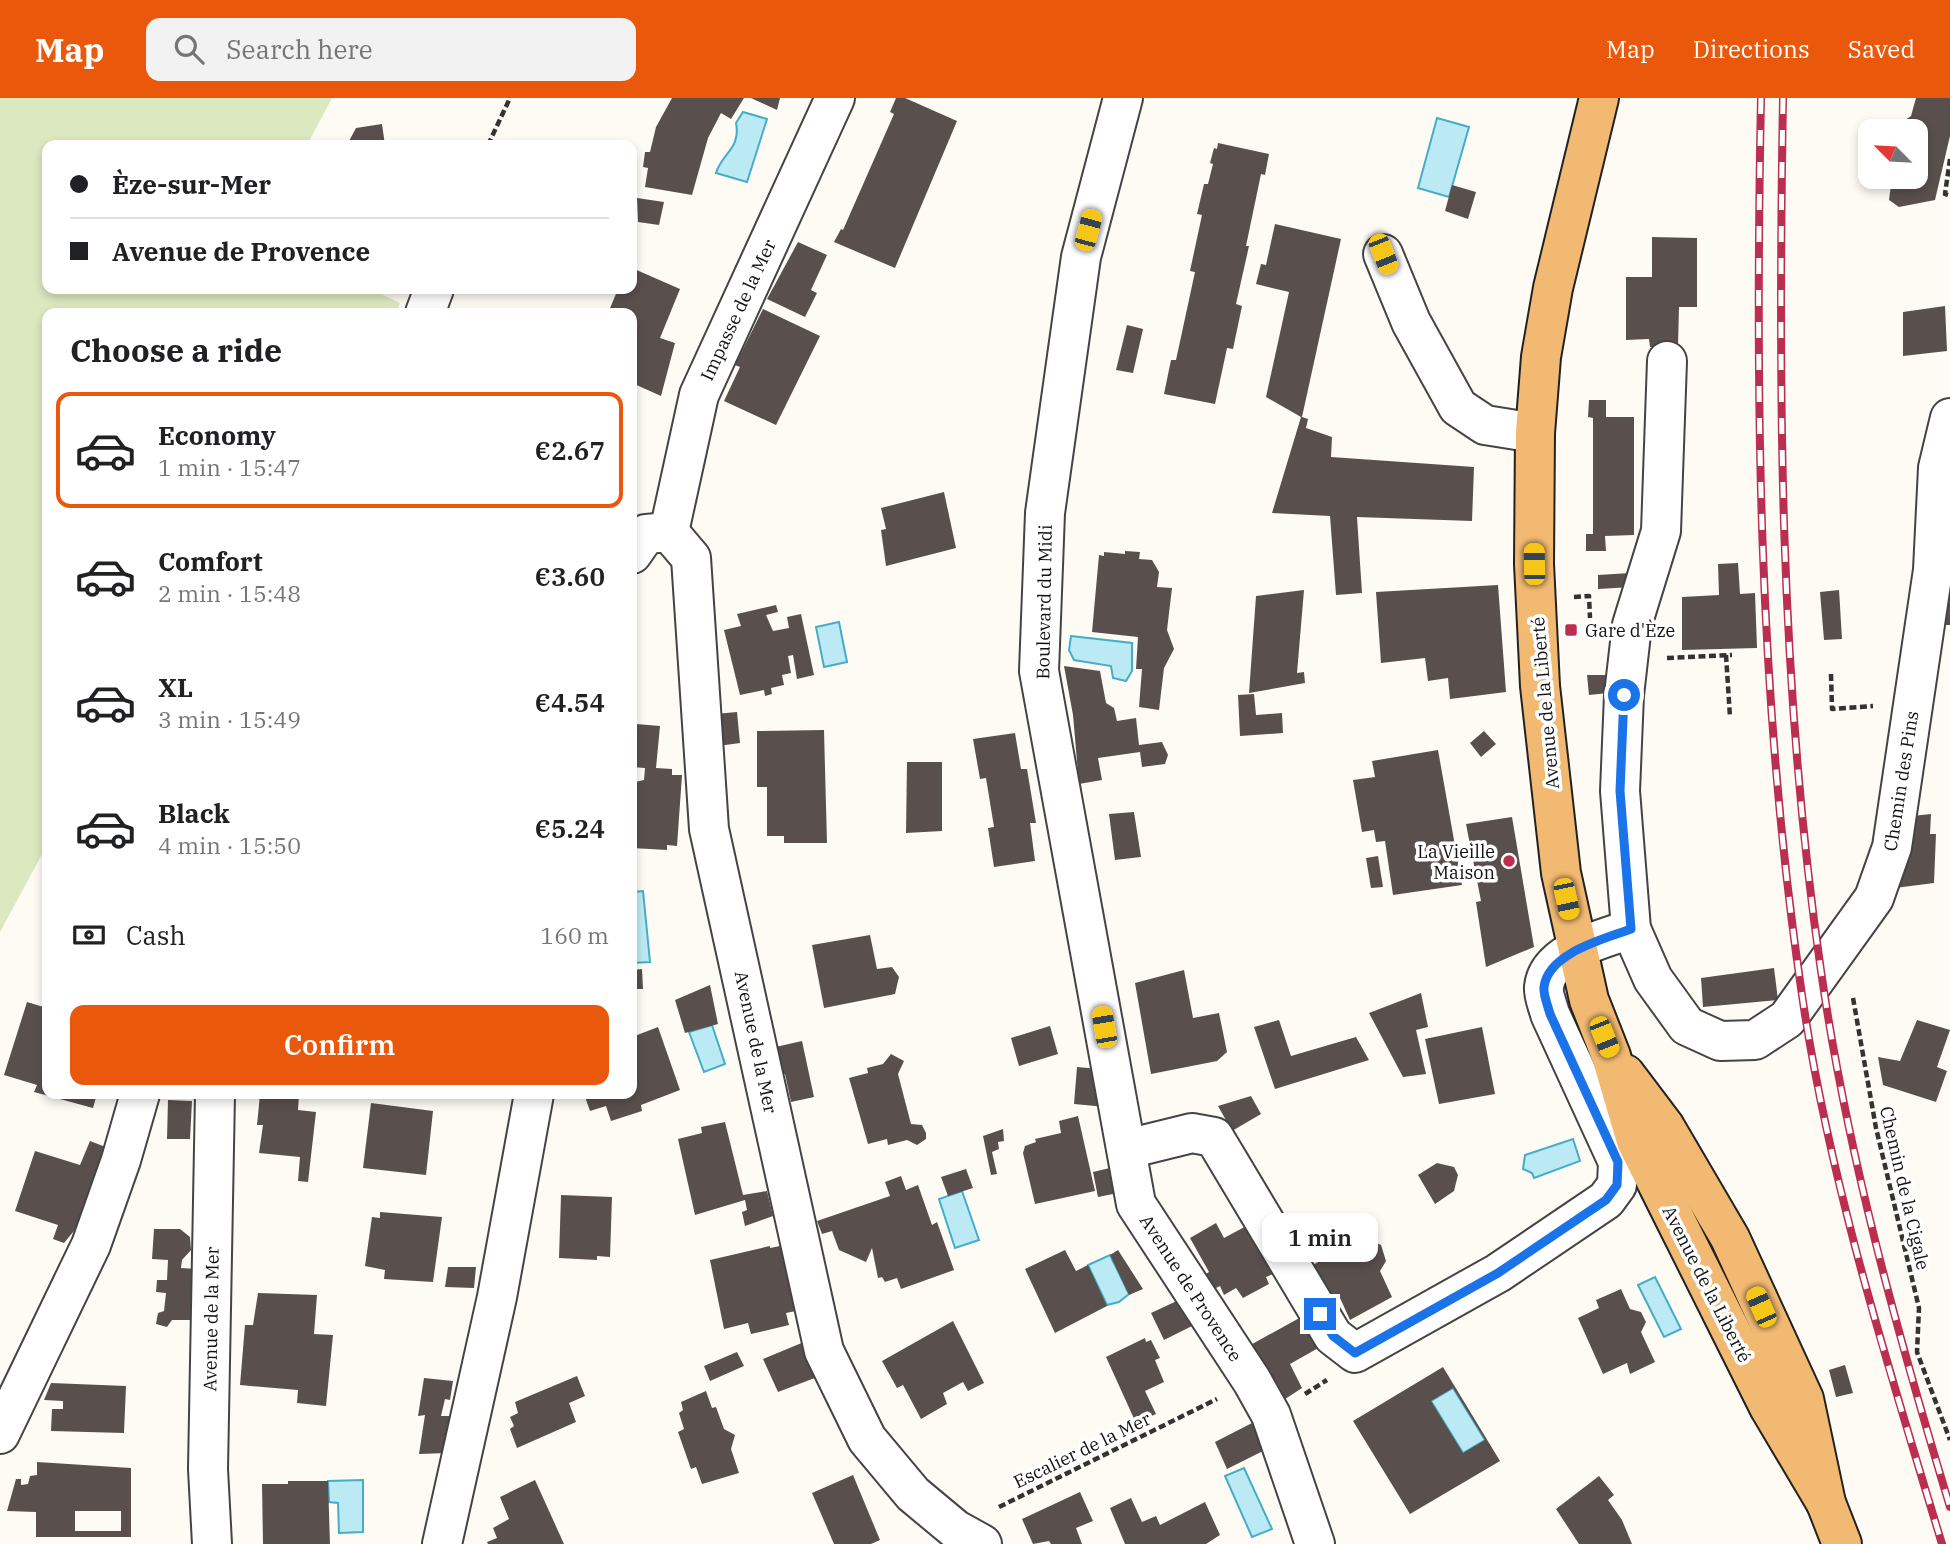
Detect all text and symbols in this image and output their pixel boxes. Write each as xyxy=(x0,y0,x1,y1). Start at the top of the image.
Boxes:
search box xyxy=(146,18,636,81)
text: Map xyxy=(35,28,104,71)
icon: search xyxy=(170,30,208,68)
text: Search here xyxy=(226,32,373,66)
text: Map xyxy=(1606,33,1655,65)
text: Directions xyxy=(1693,33,1810,65)
text: Saved xyxy=(1848,33,1915,65)
north arrow xyxy=(1858,119,1928,189)
map controls xyxy=(1858,119,1928,189)
text: Èze-sur-Mer xyxy=(112,167,271,201)
car xyxy=(1073,207,1104,253)
car xyxy=(1366,231,1401,277)
text: Avenue de Provence xyxy=(112,234,370,268)
street label: Impasse de la Mer xyxy=(695,236,781,384)
text: Choose a ride xyxy=(70,329,282,371)
text: Economy xyxy=(158,418,276,452)
icon: car xyxy=(74,419,137,482)
text: €2.67 xyxy=(535,433,605,467)
text: 1 min · 15:47 xyxy=(158,452,301,482)
street label: Boulevard du Midi xyxy=(1031,524,1057,680)
car xyxy=(1524,543,1545,585)
text: Comfort xyxy=(158,544,263,578)
icon: car xyxy=(74,545,137,608)
text: €3.60 xyxy=(535,559,605,593)
text: 2 min · 15:48 xyxy=(158,578,301,608)
street label: Avenue de la Liberté xyxy=(1526,616,1564,790)
place label: Gare d'Èze xyxy=(1585,619,1675,642)
marker: Gare d'Èze xyxy=(1563,622,1579,638)
text: XL xyxy=(158,670,193,704)
icon: car xyxy=(74,671,137,734)
route start xyxy=(1608,679,1640,711)
text: €4.54 xyxy=(535,685,605,719)
text: 3 min · 15:49 xyxy=(158,704,301,734)
street label: Chemin des Pins xyxy=(1879,709,1923,853)
text: Black xyxy=(158,796,230,830)
icon: car xyxy=(74,797,137,860)
text: €5.24 xyxy=(535,811,605,845)
text: 4 min · 15:50 xyxy=(158,830,301,860)
place label: La Vieille Maison xyxy=(1417,840,1495,884)
marker: La Vieille Maison xyxy=(1501,853,1517,869)
car xyxy=(1552,876,1581,922)
icon: cash xyxy=(70,916,108,954)
text: Cash xyxy=(126,918,186,952)
text: 160 m xyxy=(540,920,609,950)
street label: Avenue de la Mer xyxy=(730,969,782,1115)
car xyxy=(1091,1004,1118,1050)
button: Confirm xyxy=(70,1005,609,1085)
car xyxy=(1587,1014,1622,1060)
street label: Chemin de la Cigale xyxy=(1875,1104,1935,1272)
street label: Avenue de la Liberté xyxy=(1658,1202,1756,1366)
street label: Avenue de Provence xyxy=(1135,1210,1247,1366)
callout: 1 min xyxy=(1262,1212,1378,1262)
text: 1 min xyxy=(1288,1222,1352,1252)
street label: Avenue de la Mer xyxy=(198,1246,224,1392)
car xyxy=(1743,1284,1780,1330)
route end xyxy=(1304,1298,1336,1330)
street label: Escalier de la Mer xyxy=(1010,1407,1154,1493)

